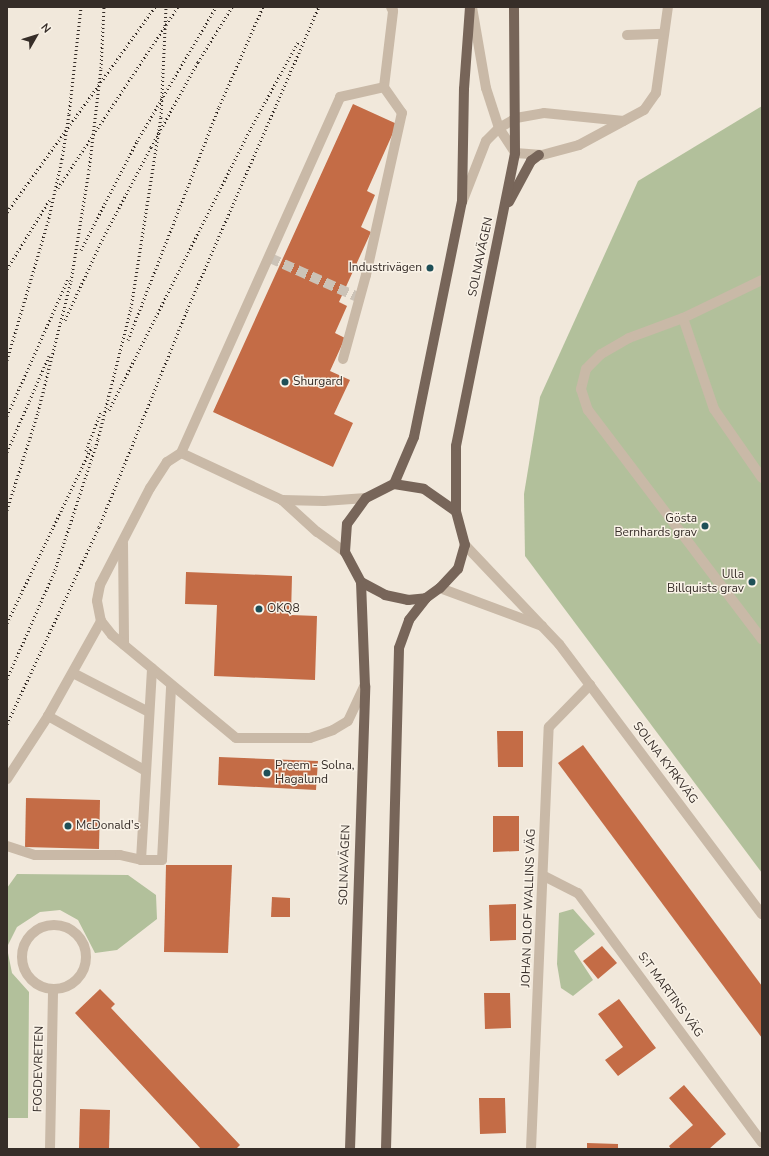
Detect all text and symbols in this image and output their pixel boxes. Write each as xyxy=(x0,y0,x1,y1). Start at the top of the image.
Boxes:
north arrow xyxy=(16,16,56,56)
text: N xyxy=(37,20,54,36)
street label: SOLNAVÄGEN xyxy=(466,216,496,298)
place label: Industrivägen xyxy=(349,261,422,275)
marker: Industrivägen xyxy=(425,263,435,273)
place label: Shurgard xyxy=(293,375,343,389)
marker: Shurgard xyxy=(280,377,290,387)
place label: Gösta Bernhards grav xyxy=(614,512,697,540)
marker: Gösta Bernhards grav xyxy=(700,521,710,531)
place label: Ulla Billquists grav xyxy=(667,568,744,596)
marker: Ulla Billquists grav xyxy=(747,577,757,587)
place label: OKQ8 xyxy=(267,602,300,616)
marker: OKQ8 xyxy=(254,604,264,614)
street label: SOLNA KYRKVÄG xyxy=(630,719,700,807)
place label: Preem - Solna, Hagalund xyxy=(275,759,355,787)
marker: Preem - Solna, Hagalund xyxy=(262,768,272,778)
place label: McDonald's xyxy=(76,819,139,833)
marker: McDonald's xyxy=(63,821,73,831)
street label: SOLNAVÄGEN xyxy=(336,824,354,906)
street label: JOHAN OLOF WALLINS VÄG xyxy=(519,828,539,988)
street label: S:T MARTINS VÄG xyxy=(634,950,706,1040)
street label: FOGDEVRETEN xyxy=(31,1026,47,1112)

